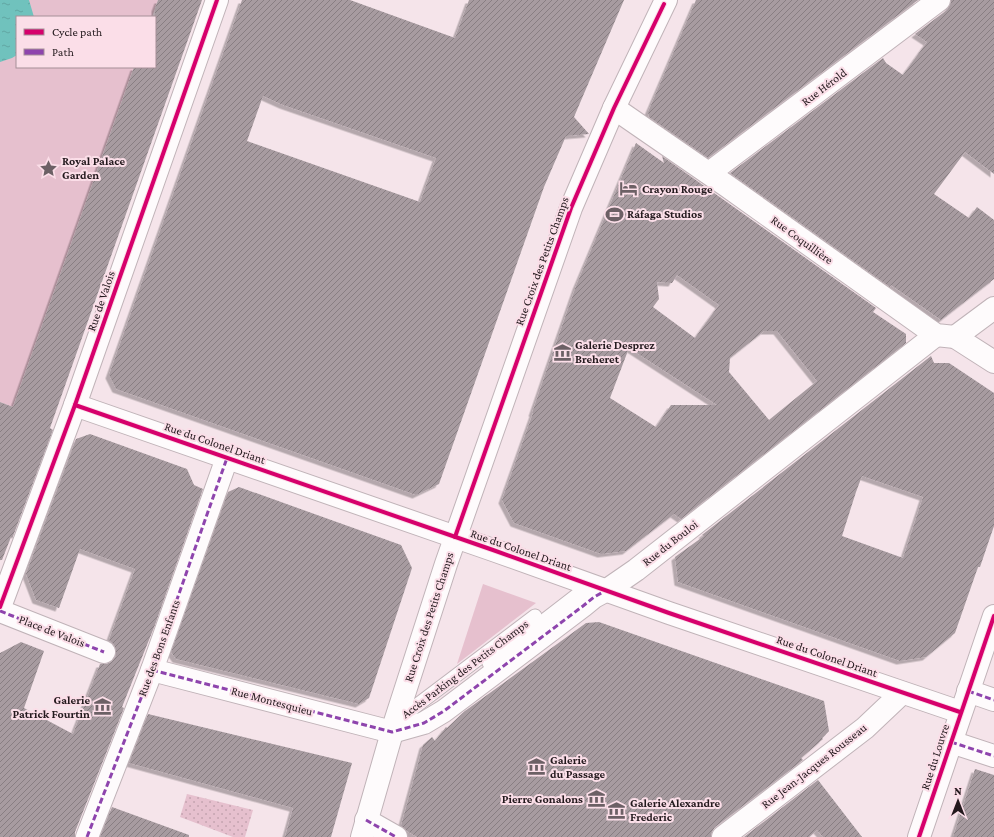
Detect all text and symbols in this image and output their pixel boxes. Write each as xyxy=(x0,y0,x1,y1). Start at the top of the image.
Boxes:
legend xyxy=(16,16,156,68)
text: Cycle path xyxy=(52,25,103,39)
text: Path xyxy=(52,45,74,59)
street label: Rue Hérold xyxy=(799,65,850,109)
place label: Royal Palace Garden xyxy=(62,154,126,182)
place icon: Royal Palace Garden xyxy=(39,158,59,178)
hotel icon: Crayon Rouge xyxy=(619,179,639,199)
place label: Crayon Rouge xyxy=(642,182,713,196)
street label: Rue Croix des Petits Champs xyxy=(512,195,572,327)
sports icon: Ráfaga Studios xyxy=(604,204,624,224)
place label: Ráfaga Studios xyxy=(627,207,702,221)
street label: Rue Coquillière xyxy=(768,213,836,267)
street label: Rue de Valois xyxy=(84,269,118,333)
place label: Galerie Desprez Breheret xyxy=(575,338,655,366)
museum icon: Galerie Desprez Breheret xyxy=(552,342,572,362)
street label: Rue du Colonel Driant xyxy=(163,419,268,467)
street label: Rue du Bouloi xyxy=(640,517,700,569)
street label: Rue du Colonel Driant xyxy=(469,526,574,574)
street label: Rue Croix des Petits Champs xyxy=(401,550,457,684)
street label: Rue des Bons Enfants xyxy=(135,597,183,698)
street label: Place de Valois xyxy=(17,612,87,650)
street label: Accès Parking des Petits Champs xyxy=(399,617,531,721)
street label: Rue du Colonel Driant xyxy=(775,632,880,680)
street label: Rue Montesquieu xyxy=(230,683,315,719)
place label: Galerie Patrick Fourtin xyxy=(12,693,90,721)
museum icon: Galerie Patrick Fourtin xyxy=(93,697,113,717)
street label: Rue Jean-Jacques Rousseau xyxy=(759,720,870,811)
street label: Rue du Louvre xyxy=(918,722,952,792)
place label: Galerie du Passage xyxy=(550,753,606,781)
museum icon: Galerie du Passage xyxy=(527,757,547,777)
north arrow xyxy=(938,781,978,821)
text: N xyxy=(954,785,962,797)
museum icon: Pierre Gonalons xyxy=(586,789,606,809)
place label: Pierre Gonalons xyxy=(502,792,583,806)
place label: Galerie Alexandre Frederic xyxy=(630,796,721,824)
museum icon: Galerie Alexandre Frederic xyxy=(607,800,627,820)

